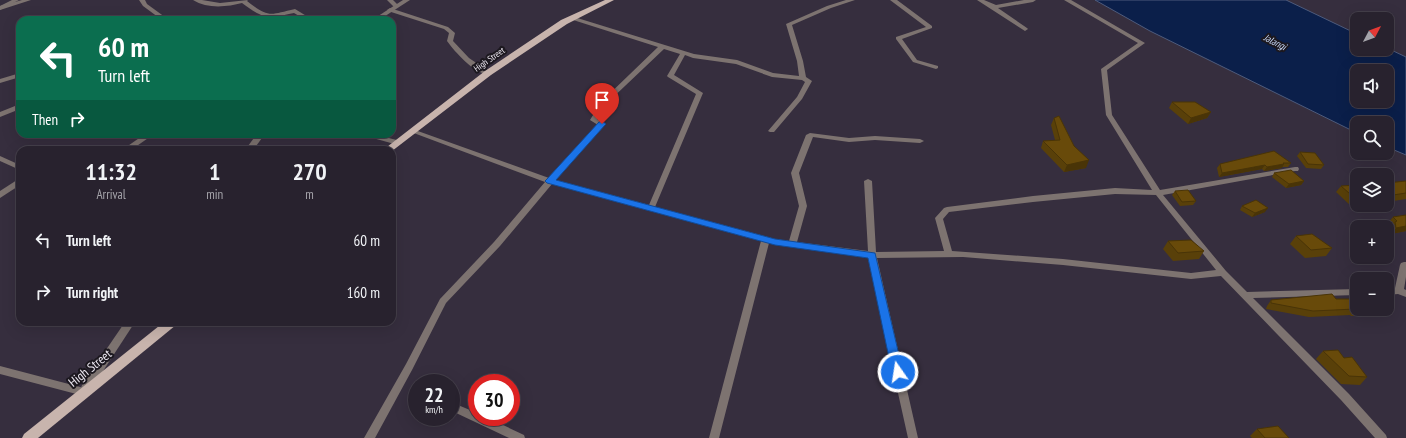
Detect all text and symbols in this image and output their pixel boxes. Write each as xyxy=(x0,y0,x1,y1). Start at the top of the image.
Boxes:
north arrow xyxy=(1350,12,1394,56)
map controls xyxy=(1350,12,1394,316)
text: 60 m xyxy=(98,28,149,65)
water label: Jalangi xyxy=(1261,30,1290,54)
icon: left xyxy=(32,32,84,84)
street label: High Street xyxy=(471,44,507,74)
text: Turn left xyxy=(98,64,150,87)
button: sound xyxy=(1350,64,1394,108)
pin xyxy=(585,83,619,124)
icon: arrive xyxy=(591,89,613,111)
icon: right xyxy=(66,108,88,130)
text: Then xyxy=(32,110,58,129)
button: search xyxy=(1350,116,1394,160)
text: 11:32 xyxy=(85,156,137,187)
text: 1 xyxy=(209,156,220,187)
text: 270 xyxy=(292,156,327,187)
button: layers xyxy=(1350,168,1394,212)
text: Arrival xyxy=(96,186,126,203)
text: min xyxy=(206,186,223,203)
text: m xyxy=(305,186,314,203)
button: + xyxy=(1350,220,1394,264)
icon: left xyxy=(32,229,54,251)
text: Turn left xyxy=(66,231,111,250)
text: 60 m xyxy=(354,231,380,250)
button: − xyxy=(1350,272,1394,316)
icon: right xyxy=(32,281,54,303)
text: Turn right xyxy=(66,283,118,302)
text: 160 m xyxy=(347,283,380,302)
street label: High Street xyxy=(65,345,115,391)
position arrow xyxy=(877,351,919,393)
speed limit sign: 30 xyxy=(468,374,520,426)
text: 22 xyxy=(424,382,444,408)
text: km/h xyxy=(425,403,443,416)

